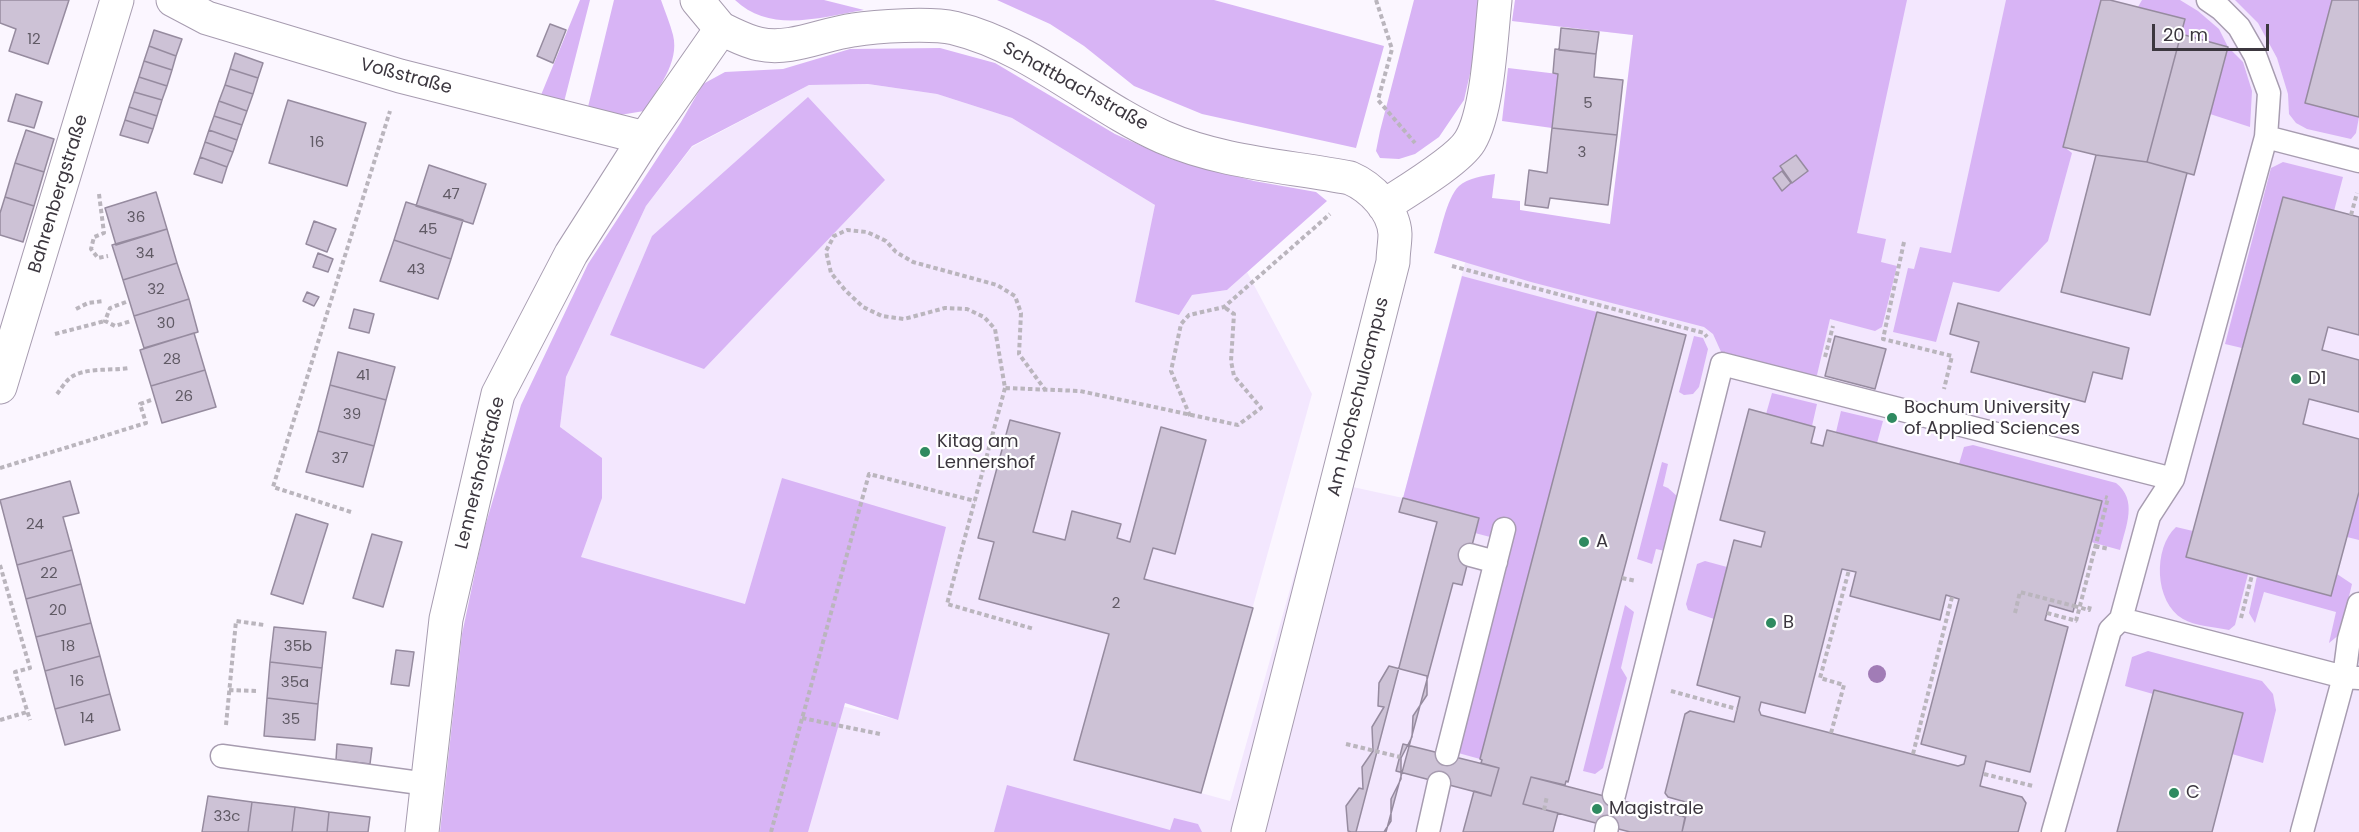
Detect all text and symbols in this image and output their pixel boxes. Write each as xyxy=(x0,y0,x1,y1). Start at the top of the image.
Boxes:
scale bar xyxy=(2155,12,2272,50)
text: 20 m xyxy=(2163,22,2208,47)
house number: 12 xyxy=(27,31,41,49)
street label: Schattbachstraße xyxy=(998,38,1152,136)
street label: Voßstraße xyxy=(358,54,454,100)
house number: 5 xyxy=(1583,95,1593,113)
street label: Bahrenbergstraße xyxy=(25,112,93,276)
house number: 16 xyxy=(310,134,324,152)
house number: 3 xyxy=(1578,144,1586,162)
house number: 47 xyxy=(442,186,460,204)
house number: 36 xyxy=(127,209,145,227)
house number: 45 xyxy=(419,221,437,239)
house number: 34 xyxy=(136,245,154,263)
house number: 43 xyxy=(407,261,425,279)
house number: 32 xyxy=(147,281,165,299)
street label: Am Hochschulcampus xyxy=(1324,295,1394,499)
house number: 30 xyxy=(157,315,175,333)
house number: 28 xyxy=(163,351,181,369)
house number: 41 xyxy=(356,367,370,385)
place label: D1 xyxy=(2308,368,2326,390)
marker: D1 xyxy=(2289,372,2303,386)
house number: 26 xyxy=(175,388,193,406)
street label: Lennershofstraße xyxy=(452,394,510,552)
place label: Bochum University of Applied Sciences xyxy=(1904,397,2080,440)
house number: 39 xyxy=(343,406,361,424)
marker: Bochum University of Applied Sciences xyxy=(1885,411,1899,425)
place label: Kitag am Lennershof xyxy=(937,431,1035,474)
marker: Kitag am Lennershof xyxy=(918,445,932,459)
house number: 37 xyxy=(331,450,349,468)
house number: 24 xyxy=(26,516,44,534)
place label: A xyxy=(1596,531,1608,553)
marker: A xyxy=(1577,535,1591,549)
house number: 22 xyxy=(40,565,58,583)
house number: 2 xyxy=(1112,595,1120,613)
house number: 20 xyxy=(49,602,67,620)
place label: B xyxy=(1783,612,1794,634)
marker: B xyxy=(1764,616,1778,630)
house number: 18 xyxy=(61,638,75,656)
house number: 35b xyxy=(284,638,312,656)
house number: 16 xyxy=(70,673,84,691)
house number: 35a xyxy=(281,674,309,692)
house number: 14 xyxy=(80,710,94,728)
house number: 35 xyxy=(282,711,300,729)
place label: C xyxy=(2186,782,2200,804)
marker: C xyxy=(2167,786,2181,800)
place label: Magistrale xyxy=(1609,798,1704,820)
marker: Magistrale xyxy=(1590,802,1604,816)
house number: 33c xyxy=(214,808,240,826)

